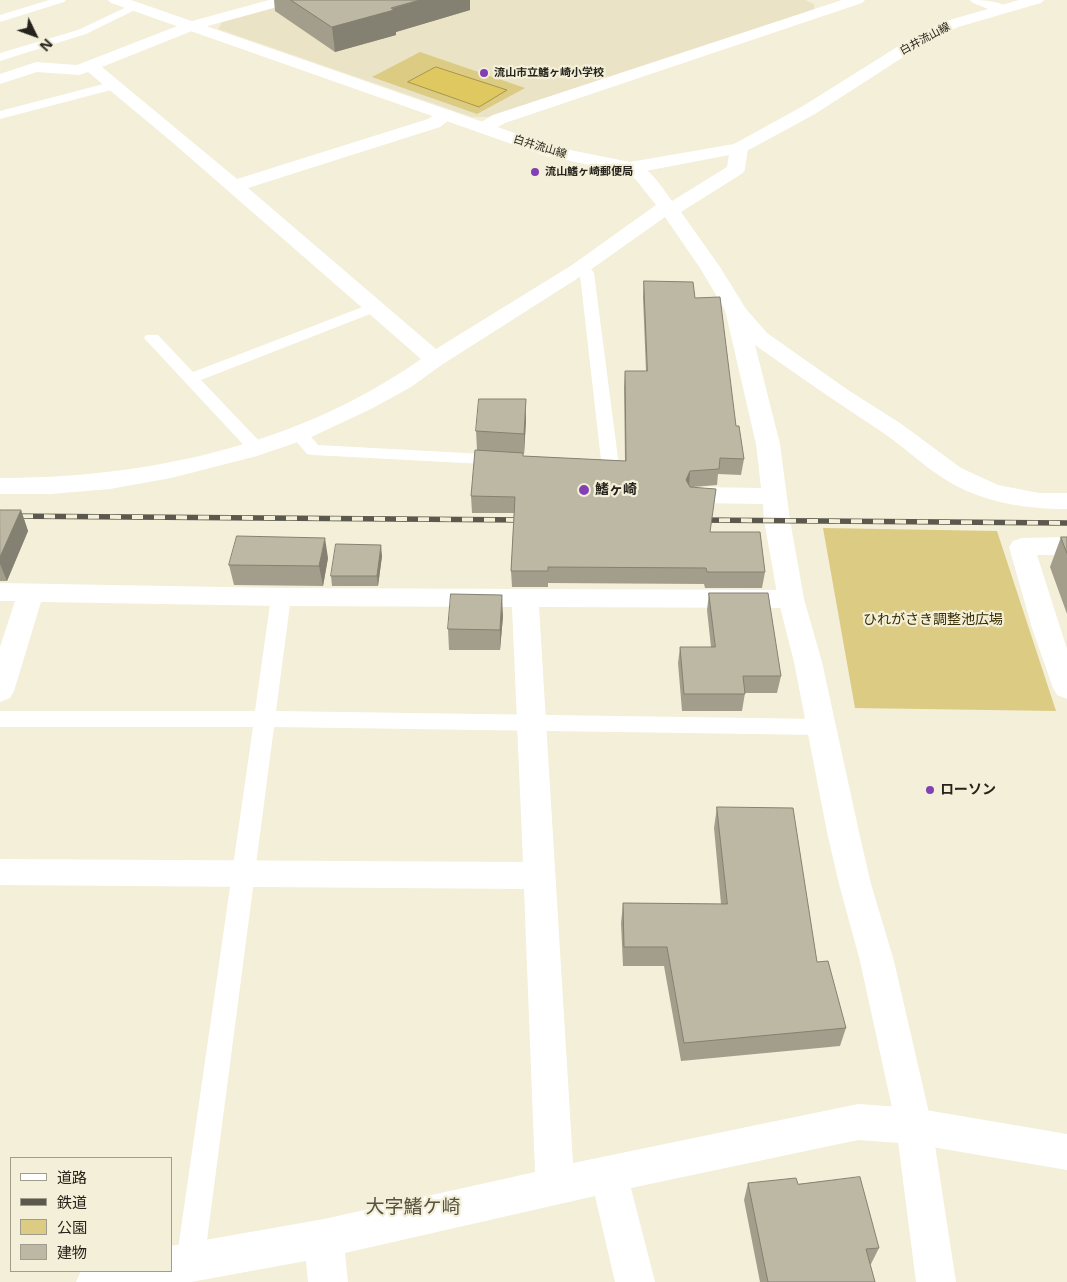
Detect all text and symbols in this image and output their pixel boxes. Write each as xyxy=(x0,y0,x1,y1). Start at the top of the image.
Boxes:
north arrow xyxy=(10,10,60,60)
street label: 白井流山線 xyxy=(898,20,952,58)
text: N xyxy=(36,35,57,56)
place label: 流山市立鰭ヶ崎小学校 xyxy=(494,66,604,80)
marker: 流山市立鰭ヶ崎小学校 xyxy=(478,67,490,79)
street label: 白井流山線 xyxy=(512,133,568,161)
place label: 流山鰭ヶ崎郵便局 xyxy=(545,165,633,179)
marker: 流山鰭ヶ崎郵便局 xyxy=(529,166,541,178)
place label: 鰭ヶ崎 xyxy=(595,482,637,498)
marker: 鰭ヶ崎 xyxy=(577,483,591,497)
park label: ひれがさき調整池広場 xyxy=(863,612,1003,628)
place label: ローソン xyxy=(940,782,996,798)
marker: ローソン xyxy=(924,784,936,796)
legend xyxy=(10,1157,172,1272)
text: 道路 xyxy=(57,1167,87,1187)
text: 鉄道 xyxy=(57,1192,87,1212)
district label: 大字鰭ケ崎 xyxy=(366,1197,460,1219)
text: 公園 xyxy=(57,1217,87,1237)
text: 建物 xyxy=(57,1242,87,1262)

